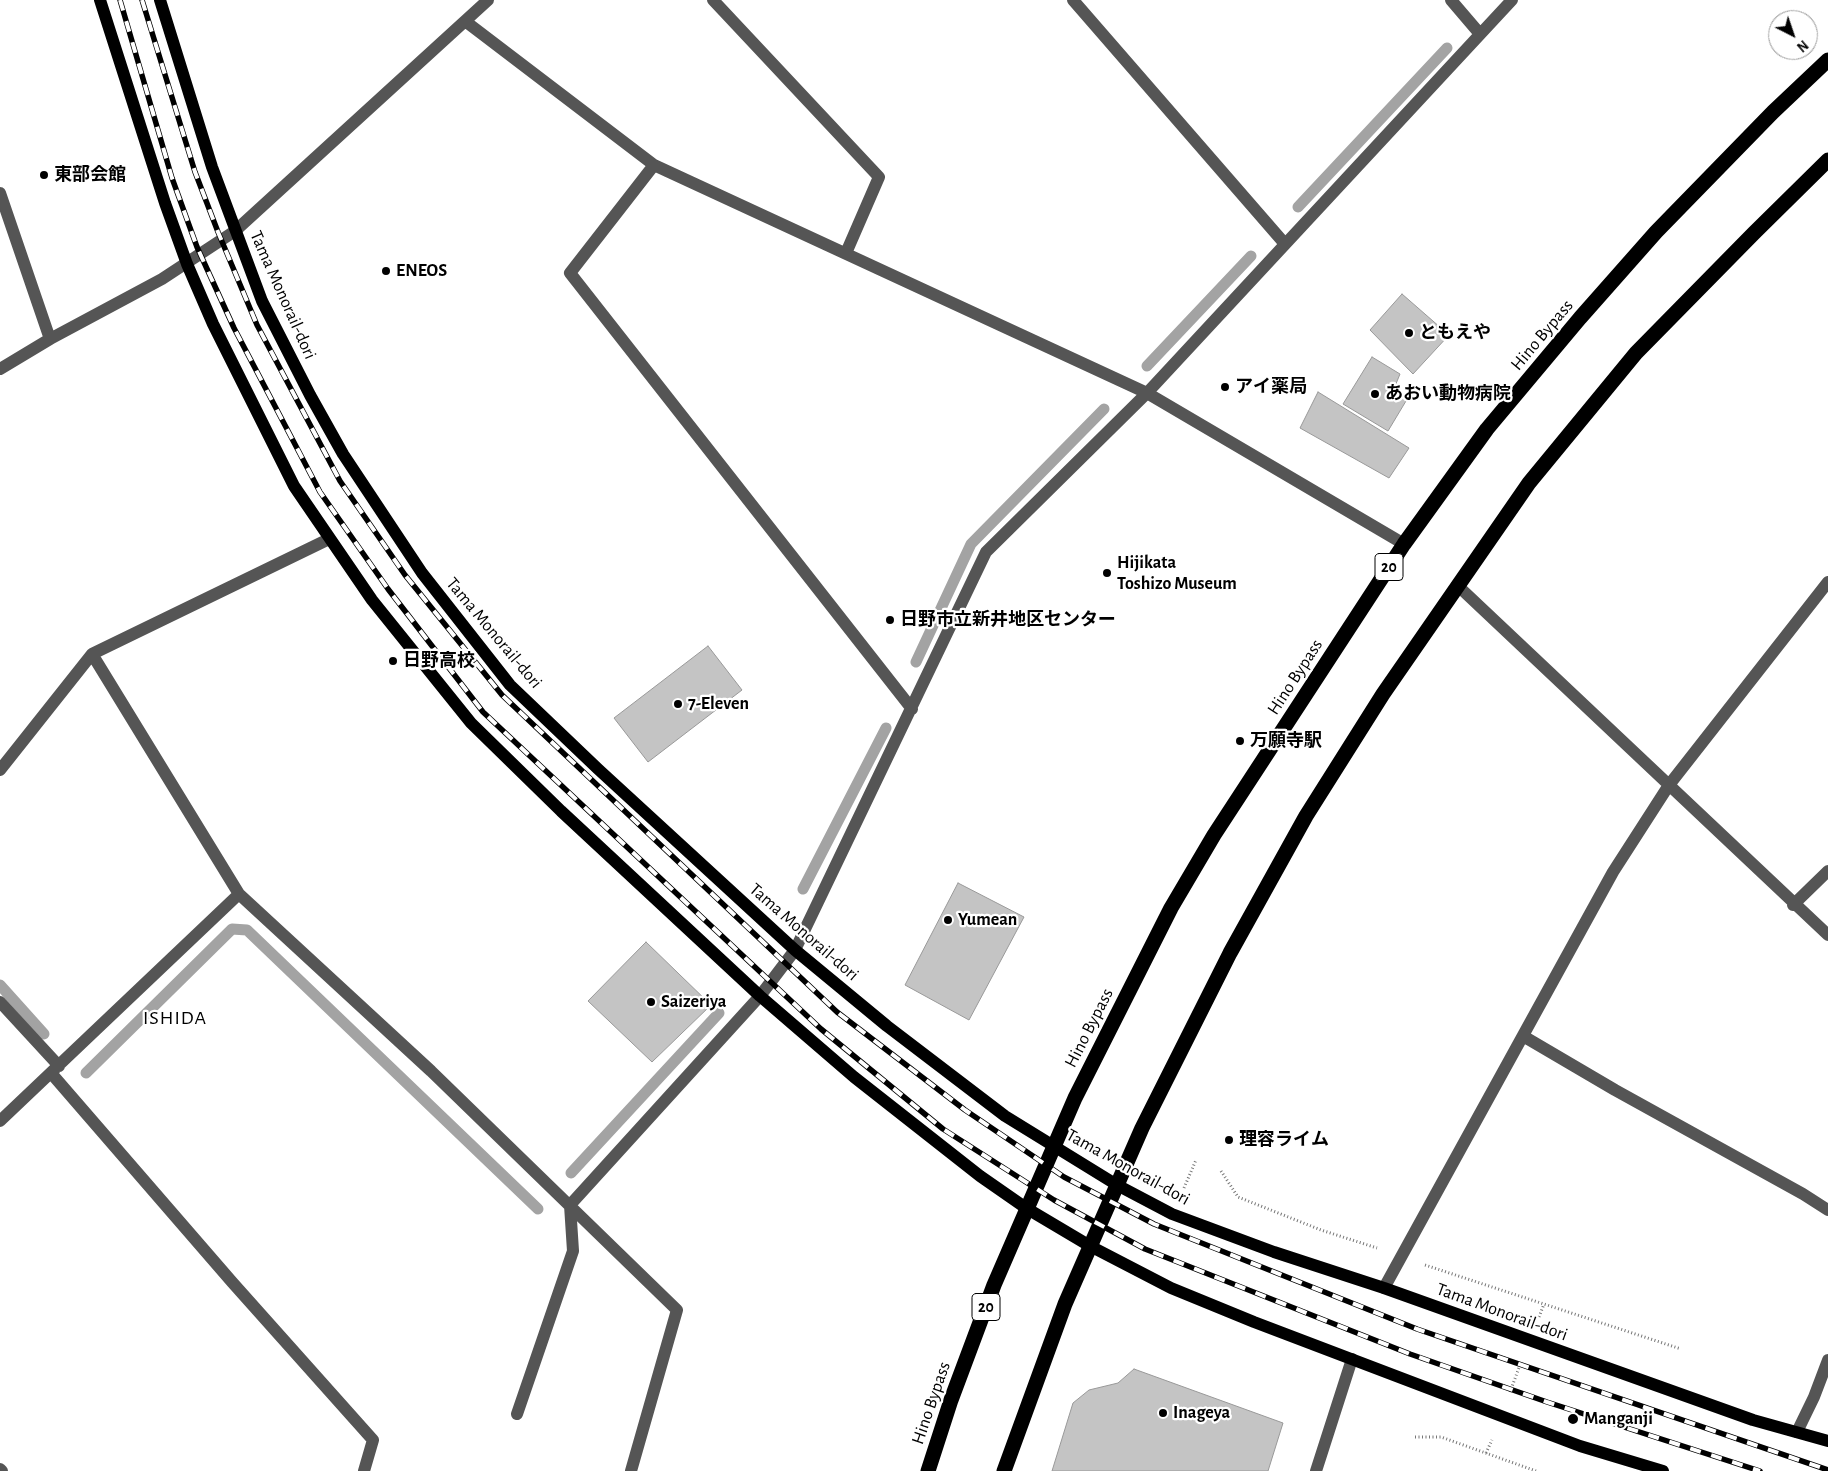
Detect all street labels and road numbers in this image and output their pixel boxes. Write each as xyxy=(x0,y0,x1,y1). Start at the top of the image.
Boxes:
street label: Tama Monorail-dori xyxy=(245,227,321,363)
street label: Hino Bypass xyxy=(1506,295,1578,375)
road number: 20 xyxy=(1375,554,1403,580)
street label: Tama Monorail-dori xyxy=(441,573,547,693)
street label: Hino Bypass xyxy=(1263,635,1327,719)
street label: Tama Monorail-dori xyxy=(745,878,863,986)
street label: Hino Bypass xyxy=(1060,985,1118,1071)
street label: Tama Monorail-dori xyxy=(1062,1124,1194,1210)
street label: Tama Monorail-dori xyxy=(1433,1278,1571,1346)
road number: 20 xyxy=(972,1294,1000,1320)
street label: Hino Bypass xyxy=(907,1359,955,1447)

